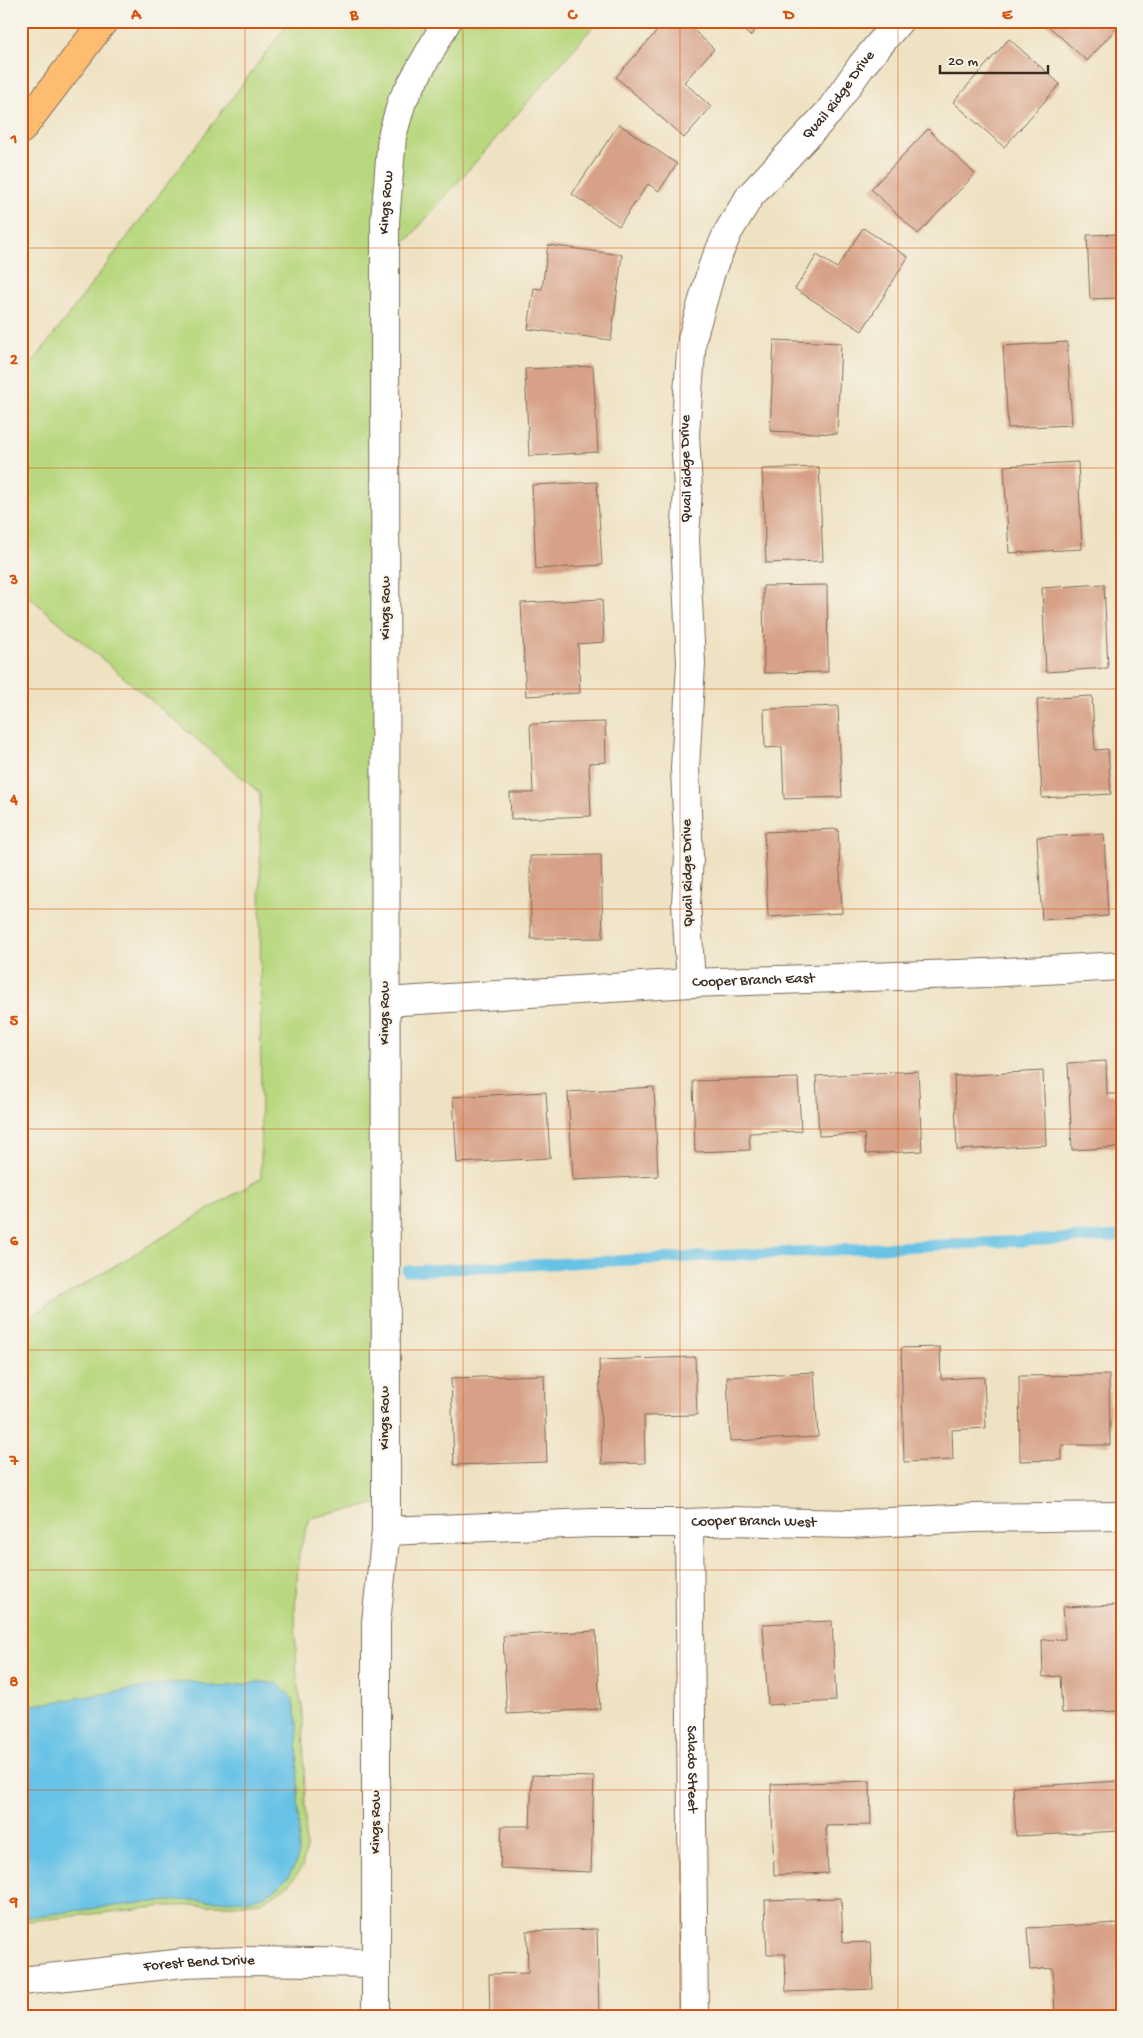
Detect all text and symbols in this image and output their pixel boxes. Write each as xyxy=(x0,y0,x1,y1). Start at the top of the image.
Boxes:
text: A xyxy=(130,7,142,26)
text: B xyxy=(349,7,359,26)
text: C xyxy=(567,7,578,26)
text: D xyxy=(782,7,795,26)
text: E xyxy=(1002,7,1013,26)
scale bar xyxy=(940,42,1048,74)
street label: Quail Ridge Drive xyxy=(799,47,879,144)
text: 20 m xyxy=(948,53,978,71)
text: 1 xyxy=(10,131,17,150)
street label: Kings Row xyxy=(376,170,398,234)
text: 2 xyxy=(10,352,18,371)
street label: Quail Ridge Drive xyxy=(676,414,697,523)
text: 3 xyxy=(9,572,18,591)
street label: Kings Row xyxy=(377,576,395,640)
text: 4 xyxy=(9,792,18,811)
street label: Quail Ridge Drive xyxy=(678,819,698,927)
street label: Cooper Branch East xyxy=(692,970,817,992)
street label: Kings Row xyxy=(376,981,394,1045)
text: 5 xyxy=(10,1013,19,1032)
text: 6 xyxy=(10,1233,19,1252)
street label: Kings Row xyxy=(376,1386,394,1450)
text: 7 xyxy=(9,1453,19,1472)
street label: Cooper Branch West xyxy=(691,1512,818,1532)
text: 8 xyxy=(10,1674,19,1693)
street label: Salado Street xyxy=(682,1725,701,1815)
street label: Kings Row xyxy=(367,1790,385,1854)
text: 9 xyxy=(9,1894,18,1913)
street label: Forest Bend Drive xyxy=(142,1952,255,1977)

